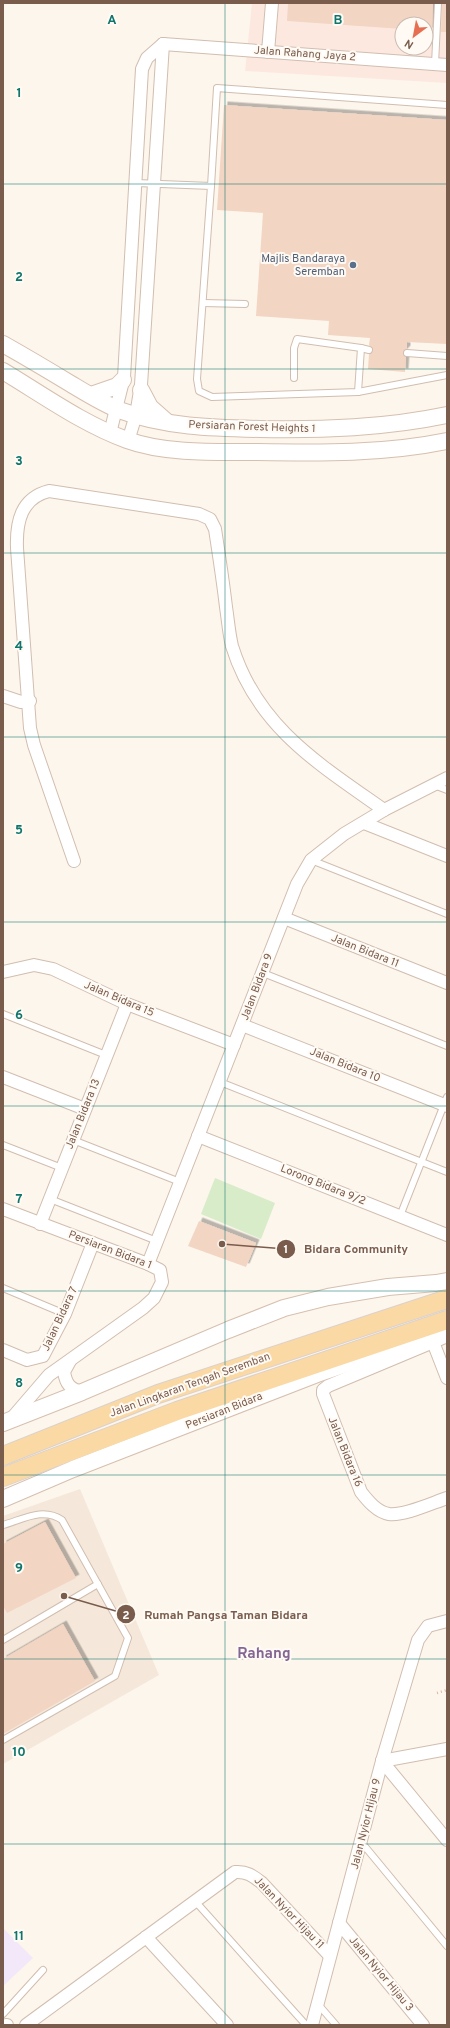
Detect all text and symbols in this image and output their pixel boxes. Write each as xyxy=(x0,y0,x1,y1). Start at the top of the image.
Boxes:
text: A xyxy=(107,13,117,29)
text: B xyxy=(334,13,343,29)
north arrow xyxy=(394,16,434,56)
text: N xyxy=(402,36,416,52)
street label: Jalan Rahang Jaya 2 xyxy=(254,43,356,65)
text: 1 xyxy=(16,86,22,102)
place label: Majlis Bandaraya Seremban xyxy=(261,252,345,279)
marker: Majlis Bandaraya Seremban xyxy=(348,260,358,270)
text: 2 xyxy=(15,270,23,286)
street label: Persiaran Forest Heights 1 xyxy=(188,418,316,436)
text: 3 xyxy=(15,454,23,470)
text: 4 xyxy=(15,639,23,655)
text: 5 xyxy=(15,823,23,839)
street label: Jalan Bidara 11 xyxy=(329,931,401,971)
street label: Jalan Bidara 9 xyxy=(238,952,276,1022)
street label: Jalan Bidara 15 xyxy=(82,978,156,1020)
text: 6 xyxy=(15,1008,23,1024)
street label: Jalan Bidara 10 xyxy=(308,1044,382,1086)
street label: Jalan Bidara 13 xyxy=(63,1077,103,1151)
street label: Lorong Bidara 9/2 xyxy=(278,1162,368,1208)
text: 7 xyxy=(16,1192,23,1208)
street label: Persiaran Bidara 1 xyxy=(66,1228,154,1272)
callout: Bidara Community xyxy=(276,1237,417,1261)
text: 1 xyxy=(284,1242,288,1258)
text: Bidara Community xyxy=(304,1242,408,1258)
street label: Jalan Bidara 7 xyxy=(39,1284,81,1353)
street label: Jalan Lingkaran Tengah Seremban xyxy=(108,1349,272,1421)
text: 8 xyxy=(15,1376,23,1392)
street label: Persiaran Bidara xyxy=(183,1389,265,1433)
street label: Jalan Bidara 16 xyxy=(325,1415,365,1489)
text: 9 xyxy=(15,1561,23,1577)
callout: Rumah Pangsa Taman Bidara xyxy=(116,1602,316,1626)
text: 2 xyxy=(122,1608,130,1624)
text: Rumah Pangsa Taman Bidara xyxy=(144,1608,308,1624)
district label: Rahang xyxy=(237,1645,291,1664)
text: 10 xyxy=(12,1745,26,1761)
street label: Jalan Nyior Hijau 9 xyxy=(348,1777,384,1871)
street label: Jalan Nyior Hijau 11 xyxy=(251,1874,327,1952)
text: 11 xyxy=(14,1929,24,1945)
street label: Jalan Nyior Hijau 3 xyxy=(346,1934,416,2014)

